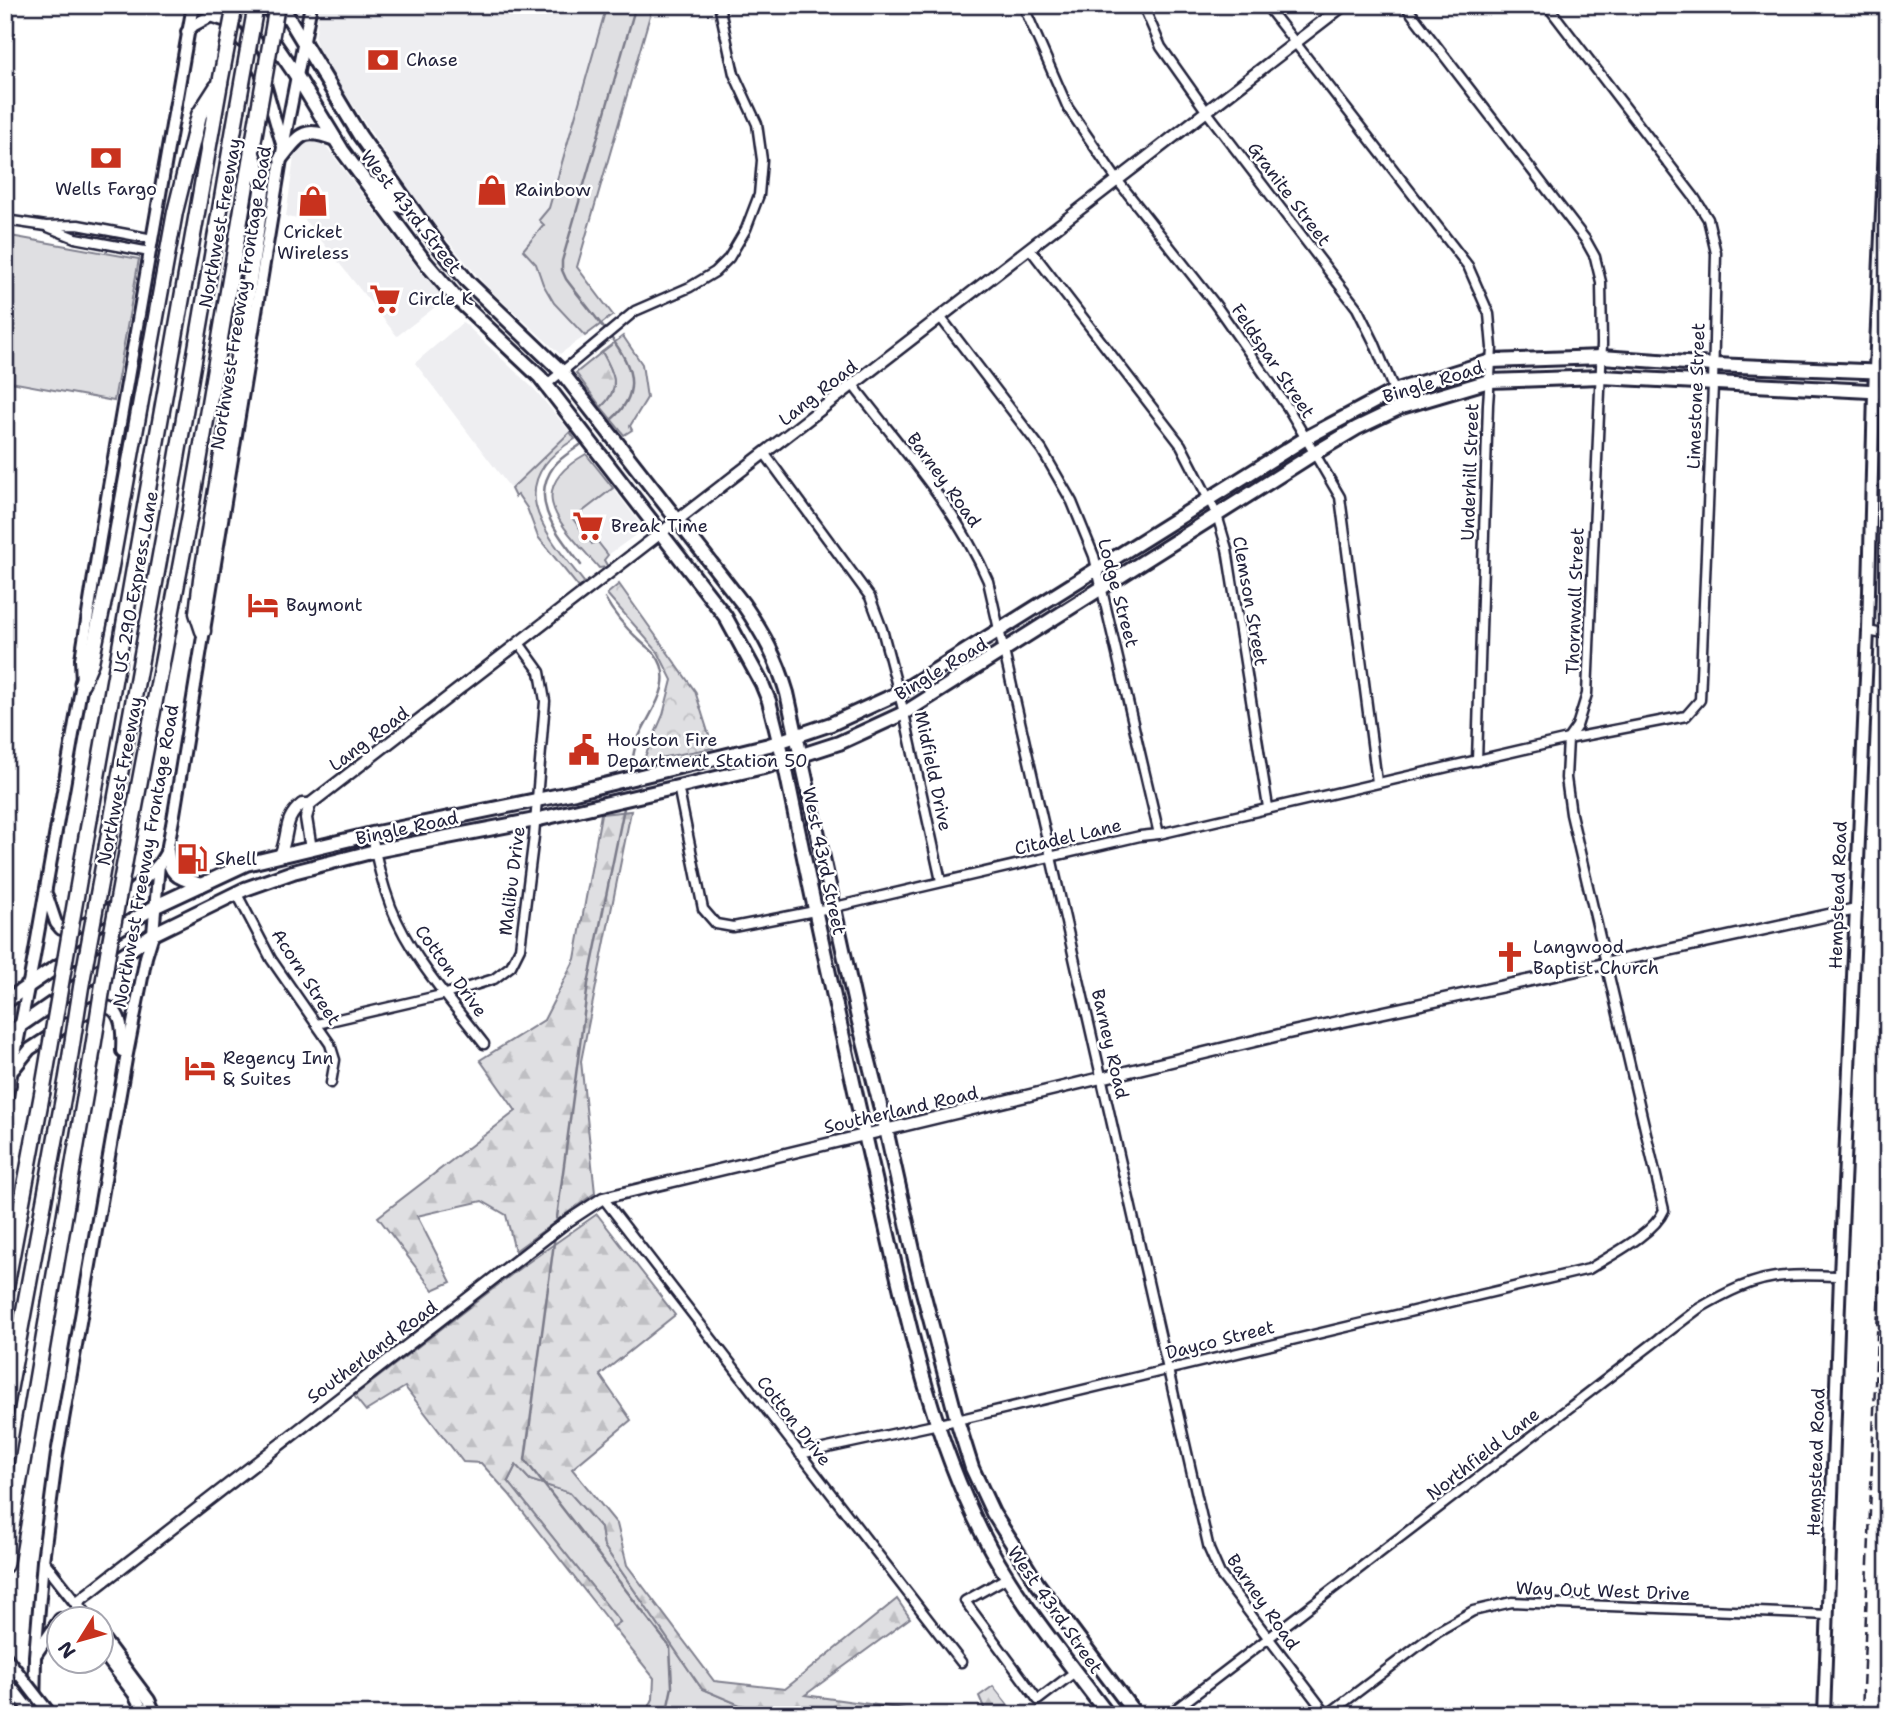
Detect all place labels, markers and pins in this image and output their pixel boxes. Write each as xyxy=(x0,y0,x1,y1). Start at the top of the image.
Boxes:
bank icon: Chase xyxy=(366,43,400,77)
place label: Chase xyxy=(406,48,458,72)
bank icon: Wells Fargo xyxy=(89,141,123,175)
shop icon: Rainbow xyxy=(475,173,509,207)
place label: Wells Fargo xyxy=(55,177,157,201)
place label: Rainbow xyxy=(515,178,591,202)
shop icon: Cricket Wireless xyxy=(296,184,330,218)
place label: Cricket Wireless xyxy=(277,220,349,265)
supermarket icon: Circle K xyxy=(368,282,402,316)
place label: Circle K xyxy=(408,287,474,311)
supermarket icon: Break Time xyxy=(571,509,605,543)
place label: Break Time xyxy=(611,514,708,538)
hotel icon: Baymont xyxy=(246,588,280,622)
place label: Baymont xyxy=(286,593,363,617)
place label: Houston Fire Department Station 50 xyxy=(607,728,808,773)
public building icon: Houston Fire Department Station 50 xyxy=(567,733,601,767)
fuel station icon: Shell xyxy=(175,842,209,876)
place label: Shell xyxy=(215,847,257,871)
place label: Langwood Baptist Church xyxy=(1533,935,1659,980)
church icon: Langwood Baptist Church xyxy=(1493,940,1527,974)
place label: Regency Inn & Suites xyxy=(223,1046,333,1091)
hotel icon: Regency Inn & Suites xyxy=(183,1051,217,1085)

